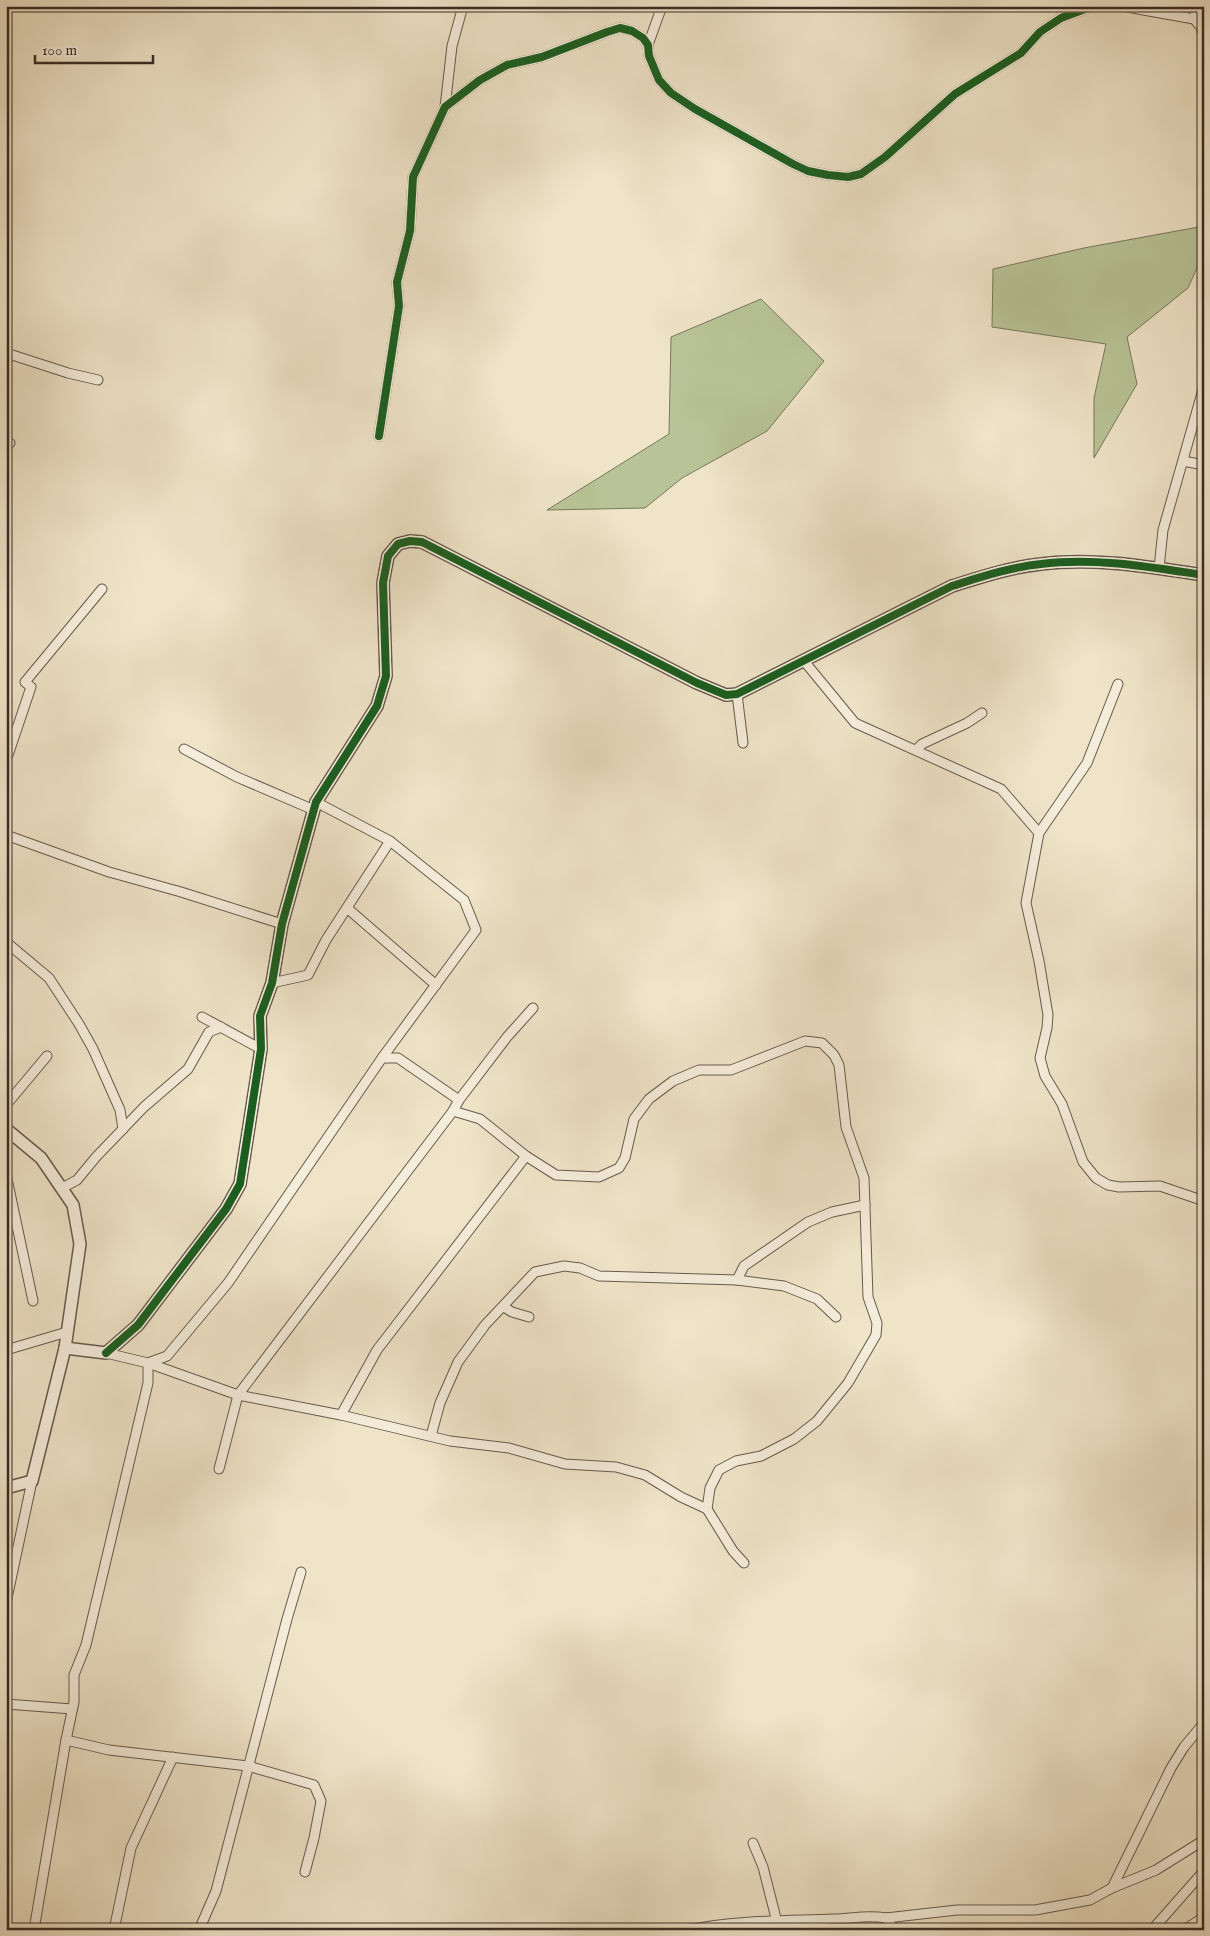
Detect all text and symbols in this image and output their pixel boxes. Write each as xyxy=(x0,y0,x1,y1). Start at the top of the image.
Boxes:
scale bar xyxy=(35,32,152,64)
text: 100 m xyxy=(42,41,78,60)

